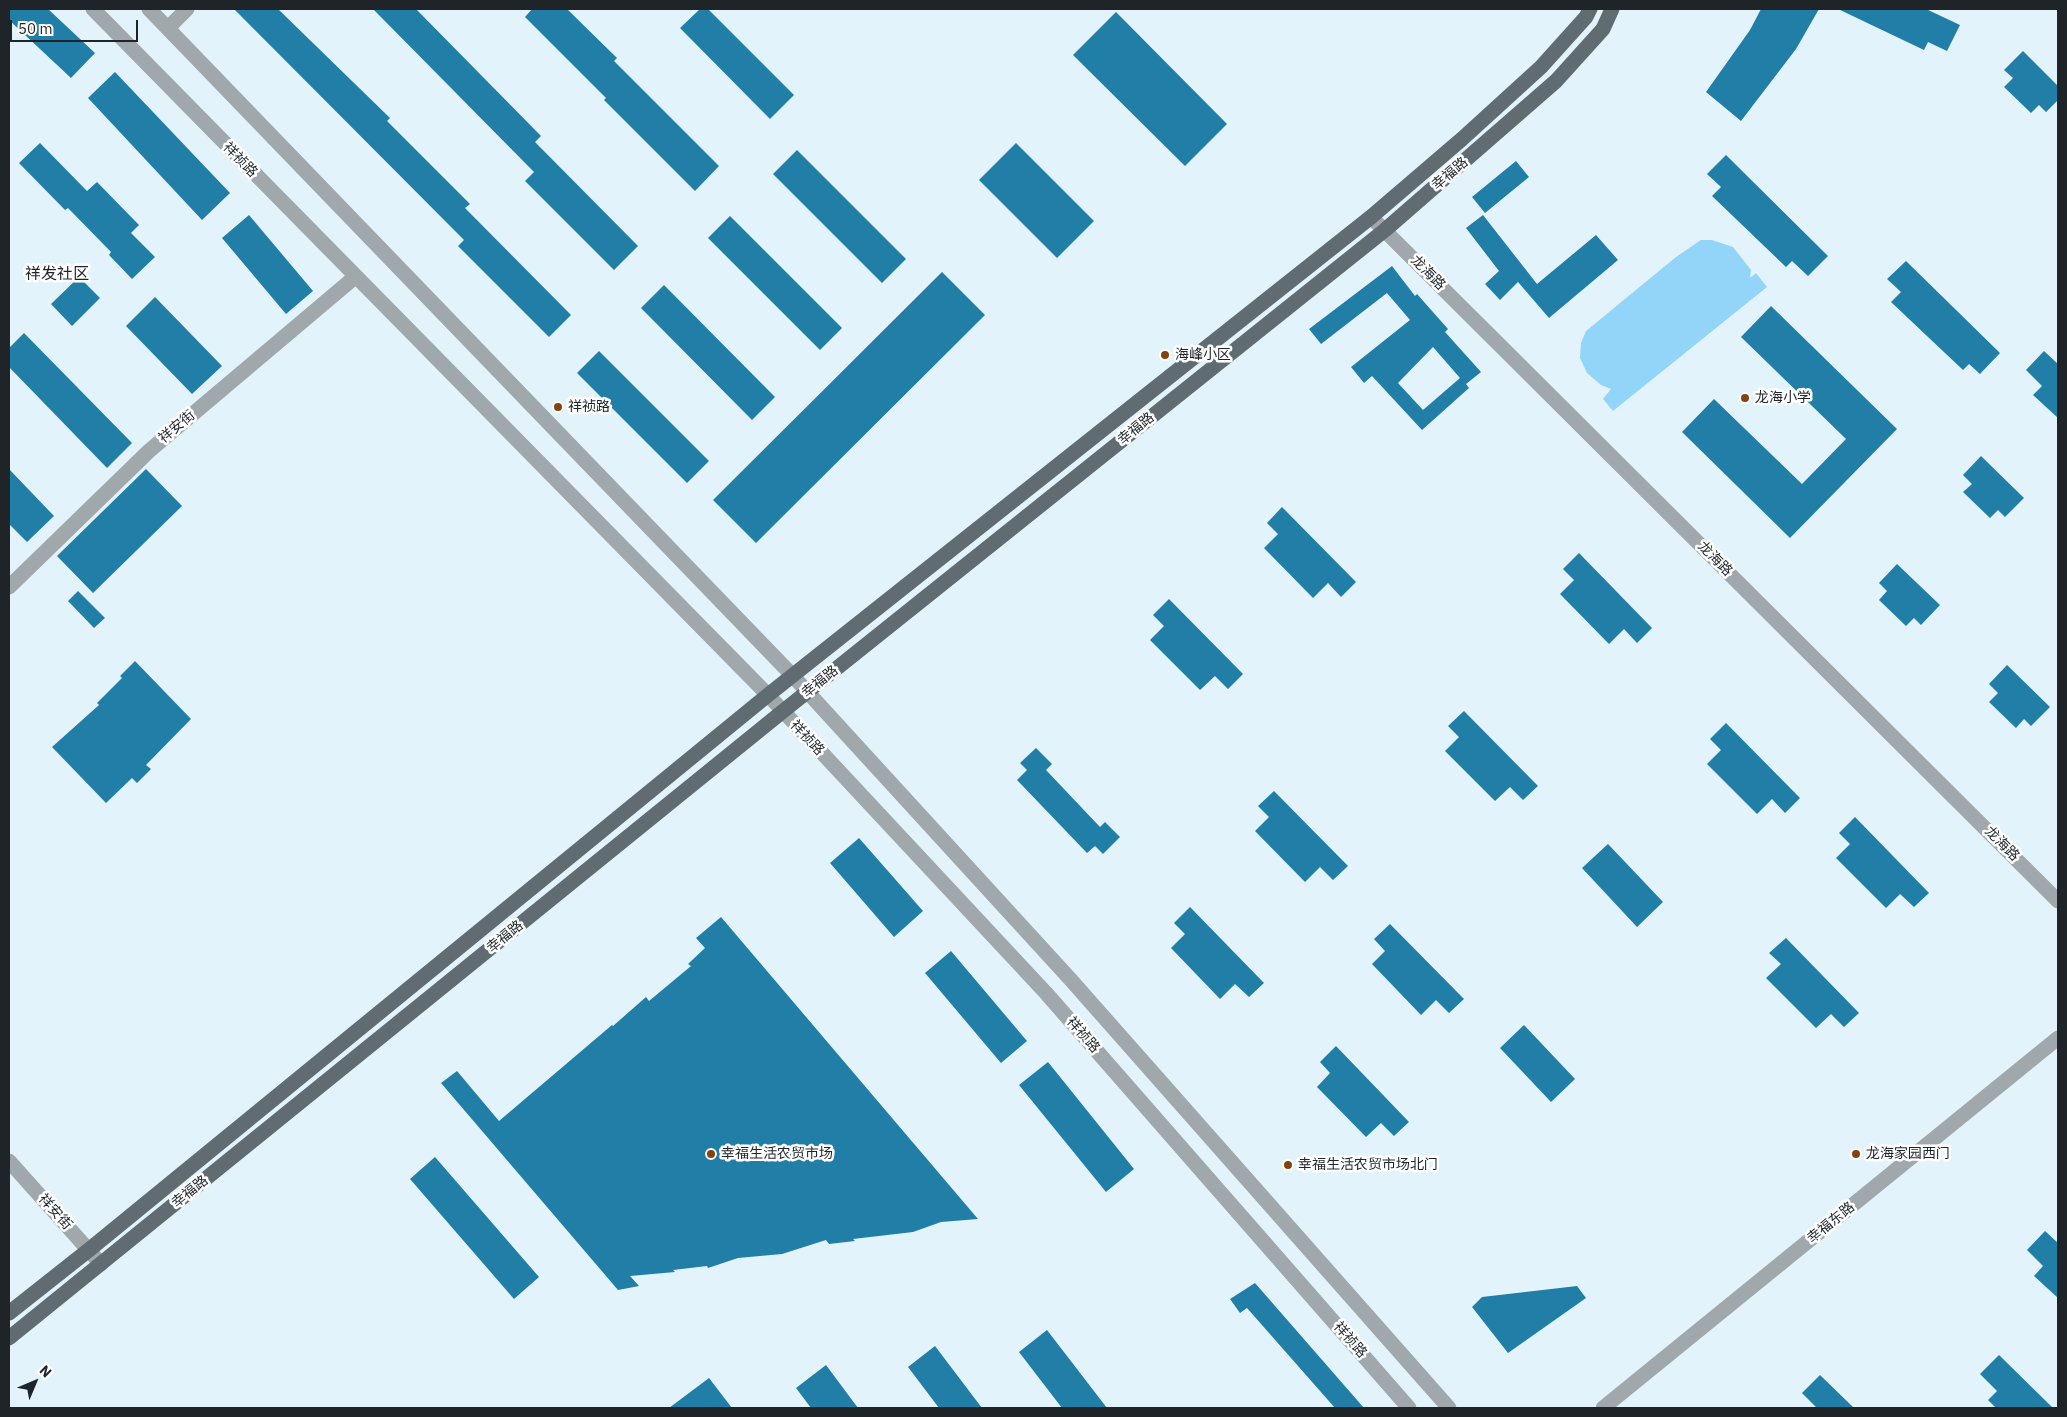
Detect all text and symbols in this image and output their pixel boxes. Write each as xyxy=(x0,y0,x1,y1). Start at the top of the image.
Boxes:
scale bar xyxy=(12,10,140,42)
text: 50 m xyxy=(18,19,53,38)
street label: 祥祯路 xyxy=(219,139,261,181)
street label: 幸福路 xyxy=(1429,154,1471,194)
street label: 龙海路 xyxy=(1407,252,1449,294)
district label: 祥发社区 xyxy=(25,264,89,284)
place label: 海峰小区 xyxy=(1175,347,1231,363)
marker: 海峰小区 xyxy=(1159,349,1171,361)
place label: 龙海小学 xyxy=(1755,390,1811,406)
marker: 龙海小学 xyxy=(1739,392,1751,404)
place label: 祥祯路 xyxy=(568,399,610,415)
marker: 祥祯路 xyxy=(552,401,564,413)
street label: 祥安街 xyxy=(156,407,198,447)
street label: 幸福路 xyxy=(1114,409,1158,449)
street label: 龙海路 xyxy=(1694,538,1736,580)
street label: 幸福路 xyxy=(798,662,842,702)
street label: 祥祯路 xyxy=(787,717,827,759)
street label: 龙海路 xyxy=(1981,823,2023,865)
street label: 幸福路 xyxy=(483,917,527,957)
street label: 祥祯路 xyxy=(1063,1014,1103,1056)
place label: 幸福生活农贸市场 xyxy=(721,1146,833,1162)
place label: 龙海家园西门 xyxy=(1866,1146,1950,1162)
marker: 幸福生活农贸市场 xyxy=(705,1148,717,1160)
marker: 龙海家园西门 xyxy=(1850,1148,1862,1160)
place label: 幸福生活农贸市场北门 xyxy=(1298,1157,1438,1173)
marker: 幸福生活农贸市场北门 xyxy=(1282,1159,1294,1171)
street label: 幸福路 xyxy=(168,1172,212,1212)
street label: 祥安街 xyxy=(35,1191,75,1233)
street label: 幸福东路 xyxy=(1804,1199,1858,1247)
street label: 祥祯路 xyxy=(1330,1319,1370,1361)
north arrow xyxy=(10,1357,60,1407)
text: N xyxy=(36,1361,56,1381)

